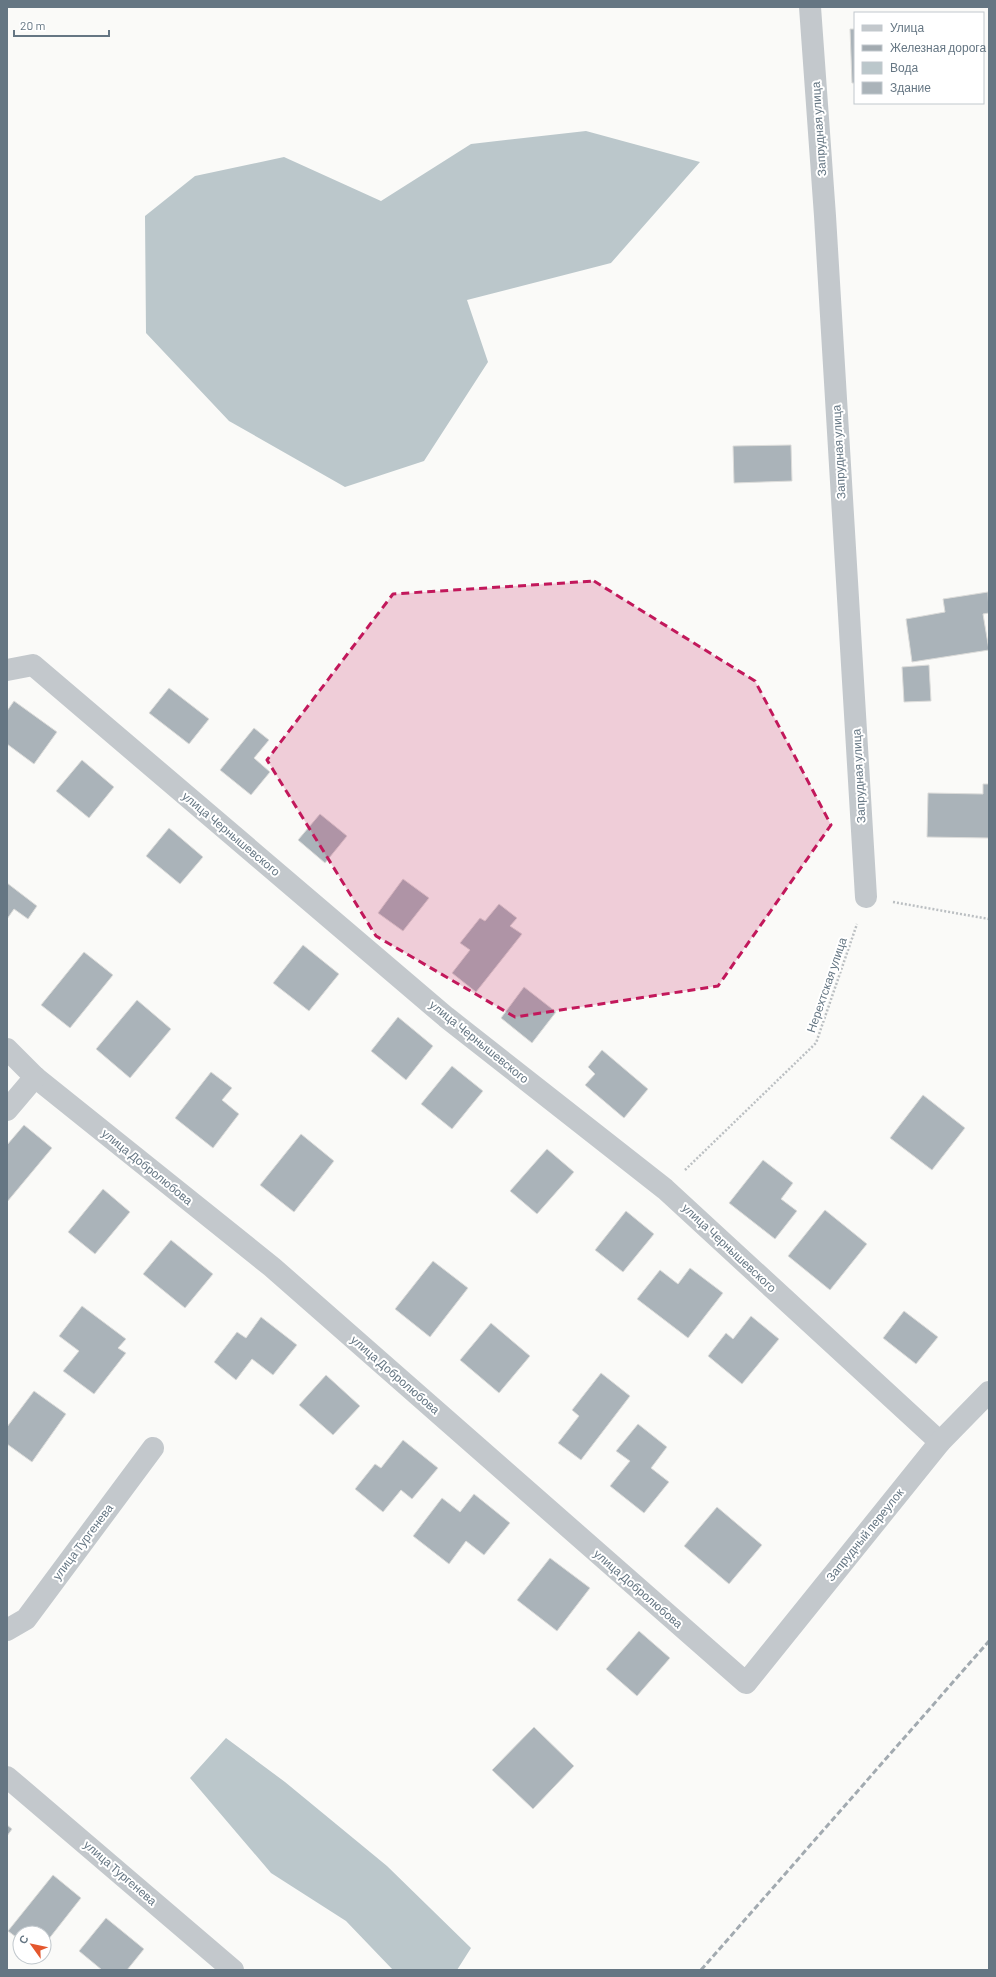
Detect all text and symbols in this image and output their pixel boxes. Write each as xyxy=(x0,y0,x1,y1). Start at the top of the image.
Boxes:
scale bar xyxy=(14,12,109,38)
legend xyxy=(854,12,984,104)
text: 20 m xyxy=(20,18,46,32)
text: Улица xyxy=(890,20,924,35)
text: Железная дорога xyxy=(890,40,986,55)
text: Вода xyxy=(890,60,918,75)
text: Здание xyxy=(890,80,931,95)
street label: Запрудная улица xyxy=(808,81,829,177)
street label: Запрудная улица xyxy=(829,404,848,500)
street label: Запрудная улица xyxy=(849,728,868,824)
street label: улица Чернышевского xyxy=(179,788,284,879)
street label: Нерехтская улица xyxy=(803,935,850,1034)
street label: улица Чернышевского xyxy=(427,997,532,1086)
street label: улица Добролюбова xyxy=(99,1125,196,1208)
street label: улица Чернышевского xyxy=(679,1200,780,1295)
street label: улица Добролюбова xyxy=(348,1332,443,1417)
street label: Запрудный переулок xyxy=(823,1485,907,1584)
street label: улица Тургенева xyxy=(49,1500,116,1583)
street label: улица Добролюбова xyxy=(591,1546,686,1631)
street label: улица Тургенева xyxy=(81,1837,160,1909)
north arrow xyxy=(12,1925,52,1965)
text: С xyxy=(16,1932,31,1946)

